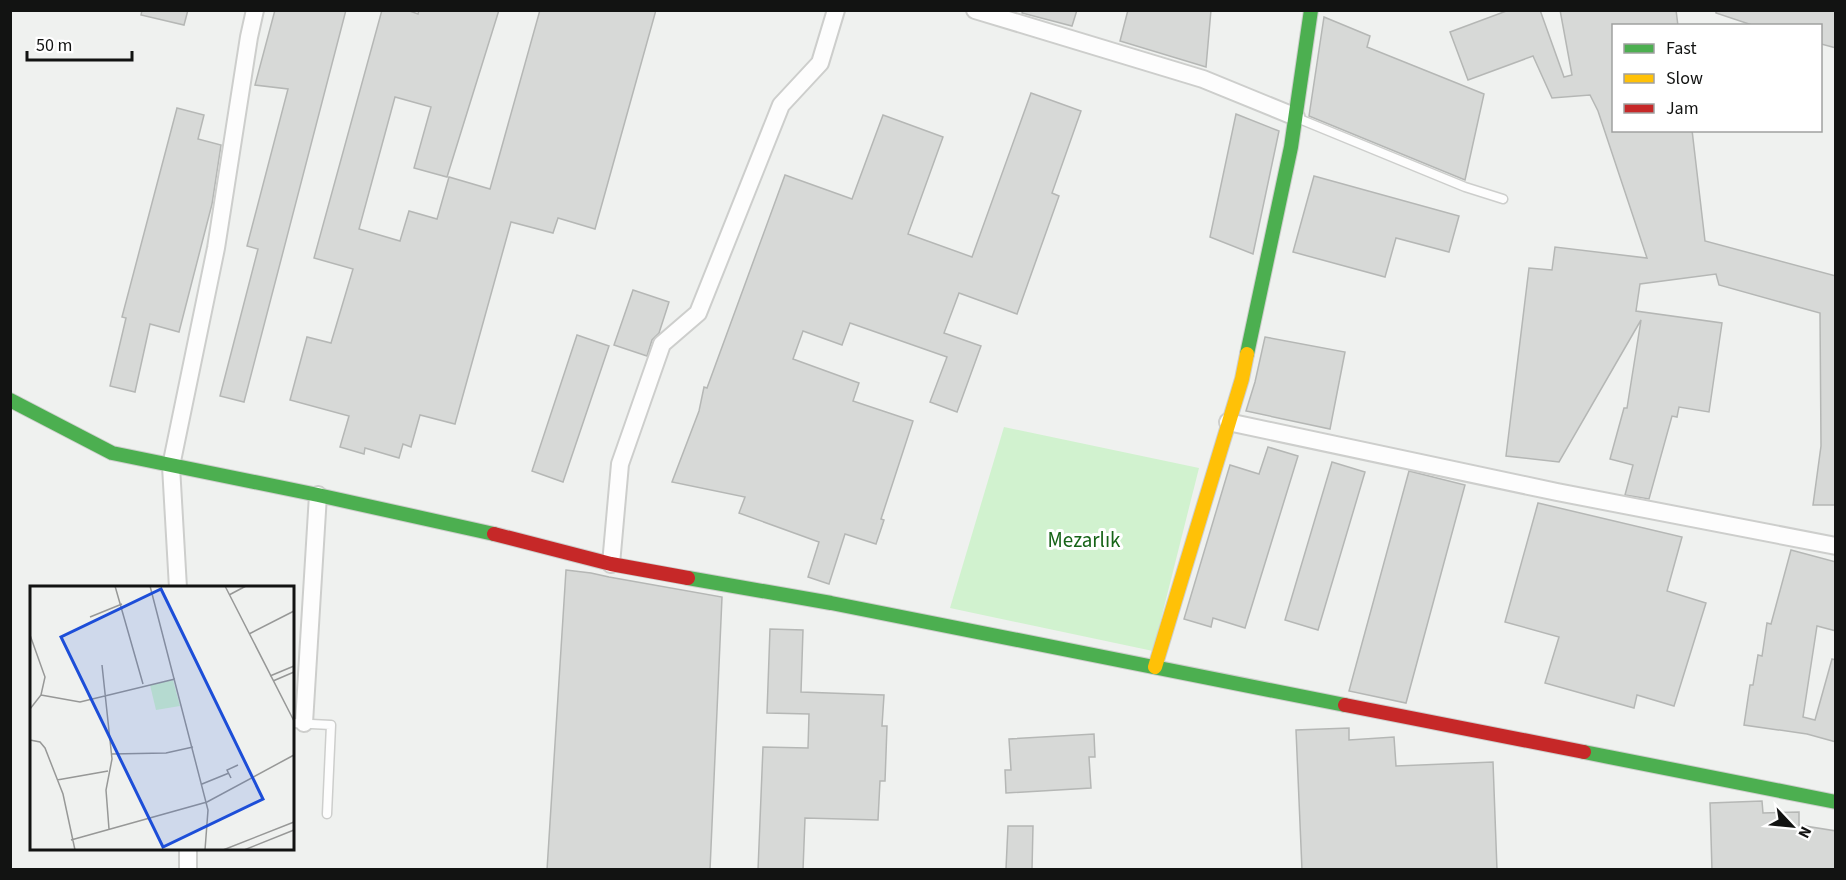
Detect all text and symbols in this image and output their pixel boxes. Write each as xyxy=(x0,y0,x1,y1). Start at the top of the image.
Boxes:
scale bar xyxy=(27,24,132,62)
legend xyxy=(1612,24,1822,132)
text: 50 m xyxy=(36,33,72,58)
text: Fast xyxy=(1666,36,1697,61)
text: Slow xyxy=(1666,66,1703,91)
text: Jam xyxy=(1666,96,1699,121)
park label: Mezarlık xyxy=(1048,525,1121,555)
inset map xyxy=(30,586,294,850)
north arrow xyxy=(1762,796,1822,856)
text: N xyxy=(1792,823,1817,842)

